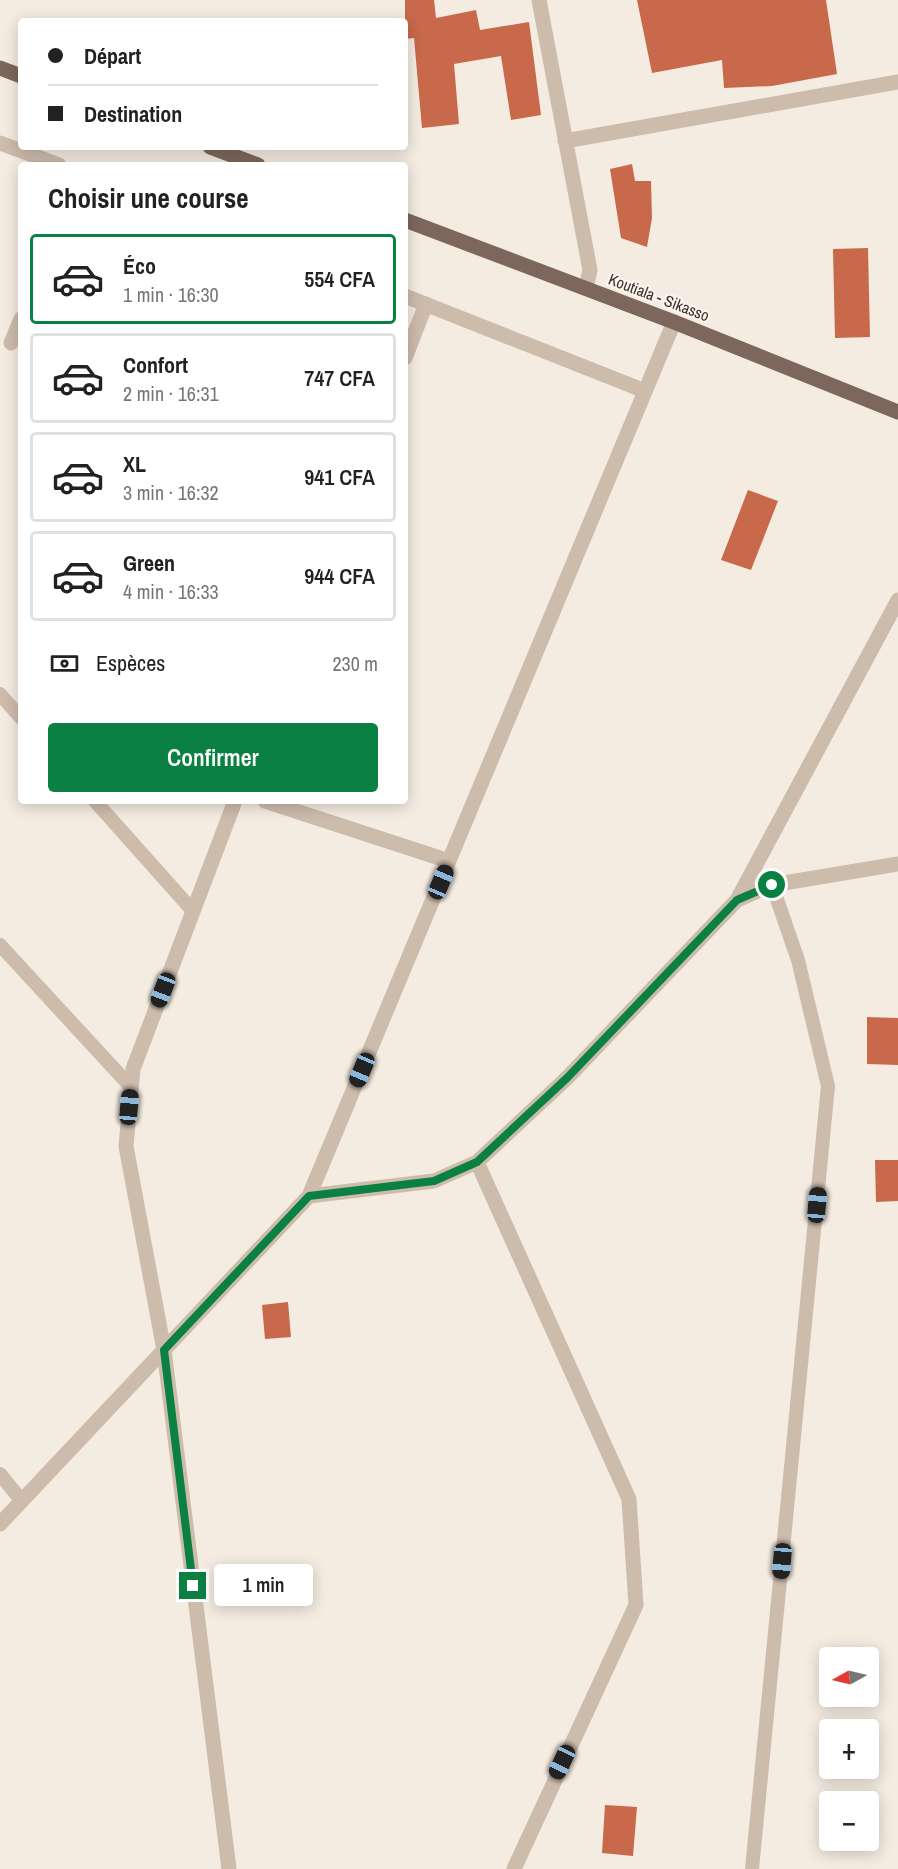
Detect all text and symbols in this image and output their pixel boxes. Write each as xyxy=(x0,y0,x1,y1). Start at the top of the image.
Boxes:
text: Départ xyxy=(84,41,141,71)
text: Destination xyxy=(84,99,182,129)
text: Choisir une course xyxy=(48,180,249,216)
text: Éco xyxy=(123,251,156,281)
icon: car xyxy=(51,252,105,306)
text: 554 CFA xyxy=(304,264,375,294)
street label: Koutiala - Sikasso xyxy=(605,268,713,326)
text: 1 min · 16:30 xyxy=(123,281,219,308)
text: Confort xyxy=(123,350,188,380)
icon: car xyxy=(51,351,105,405)
text: 747 CFA xyxy=(304,363,375,393)
text: 2 min · 16:31 xyxy=(123,380,219,407)
text: XL xyxy=(123,449,146,479)
icon: car xyxy=(51,450,105,504)
text: 941 CFA xyxy=(304,462,375,492)
text: 3 min · 16:32 xyxy=(123,479,219,506)
text: Green xyxy=(123,548,175,578)
icon: car xyxy=(51,549,105,603)
text: 944 CFA xyxy=(304,561,375,591)
text: 4 min · 16:33 xyxy=(123,578,219,605)
icon: cash xyxy=(48,647,81,680)
text: Espèces xyxy=(96,648,165,678)
text: 230 m xyxy=(332,650,378,677)
button: Confirmer xyxy=(48,723,378,792)
car xyxy=(426,862,456,902)
route start xyxy=(758,871,785,898)
car xyxy=(148,970,178,1010)
car xyxy=(347,1050,377,1090)
car xyxy=(118,1088,140,1126)
car xyxy=(806,1186,828,1224)
car xyxy=(771,1542,793,1580)
callout: 1 min xyxy=(214,1565,313,1607)
text: 1 min xyxy=(242,1571,285,1598)
route end xyxy=(179,1572,206,1599)
north arrow xyxy=(819,1647,879,1707)
map controls xyxy=(819,1647,879,1851)
button: + xyxy=(819,1719,879,1779)
car xyxy=(546,1742,578,1782)
button: − xyxy=(819,1791,879,1851)

